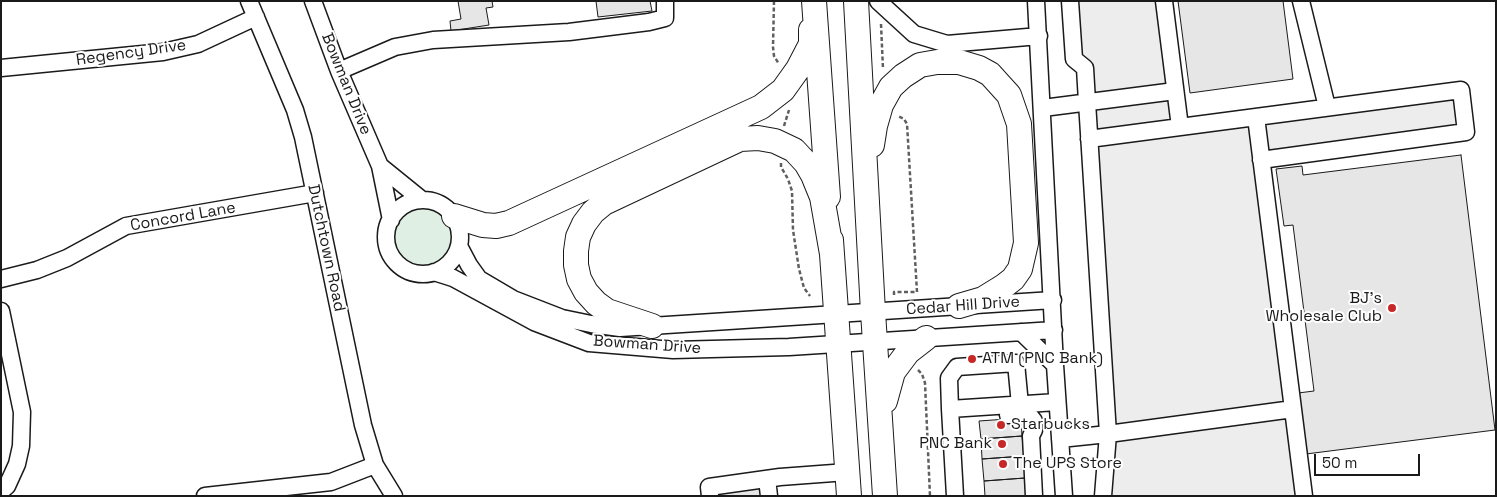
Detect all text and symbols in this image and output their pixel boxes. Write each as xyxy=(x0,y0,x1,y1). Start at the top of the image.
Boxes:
street label: Bowman Drive xyxy=(317,30,375,138)
street label: Regency Drive xyxy=(75,36,187,70)
street label: Dutchtown Road xyxy=(303,183,349,313)
street label: Concord Lane xyxy=(129,198,237,236)
place label: BJ's Wholesale Club xyxy=(1266,289,1382,327)
street label: Cedar Hill Drive xyxy=(905,292,1021,320)
marker: BJ's Wholesale Club xyxy=(1386,302,1398,314)
street label: Bowman Drive xyxy=(592,332,702,358)
place label: ATM (PNC Bank) xyxy=(982,349,1103,369)
marker: ATM (PNC Bank) xyxy=(966,353,978,365)
place label: Starbucks xyxy=(1011,415,1090,435)
marker: Starbucks xyxy=(995,419,1007,431)
place label: PNC Bank xyxy=(919,434,992,454)
marker: PNC Bank xyxy=(996,438,1008,450)
scale bar xyxy=(1317,444,1423,476)
text: 50 m xyxy=(1322,453,1357,472)
place label: The UPS Store xyxy=(1013,454,1122,474)
marker: The UPS Store xyxy=(997,458,1009,470)

